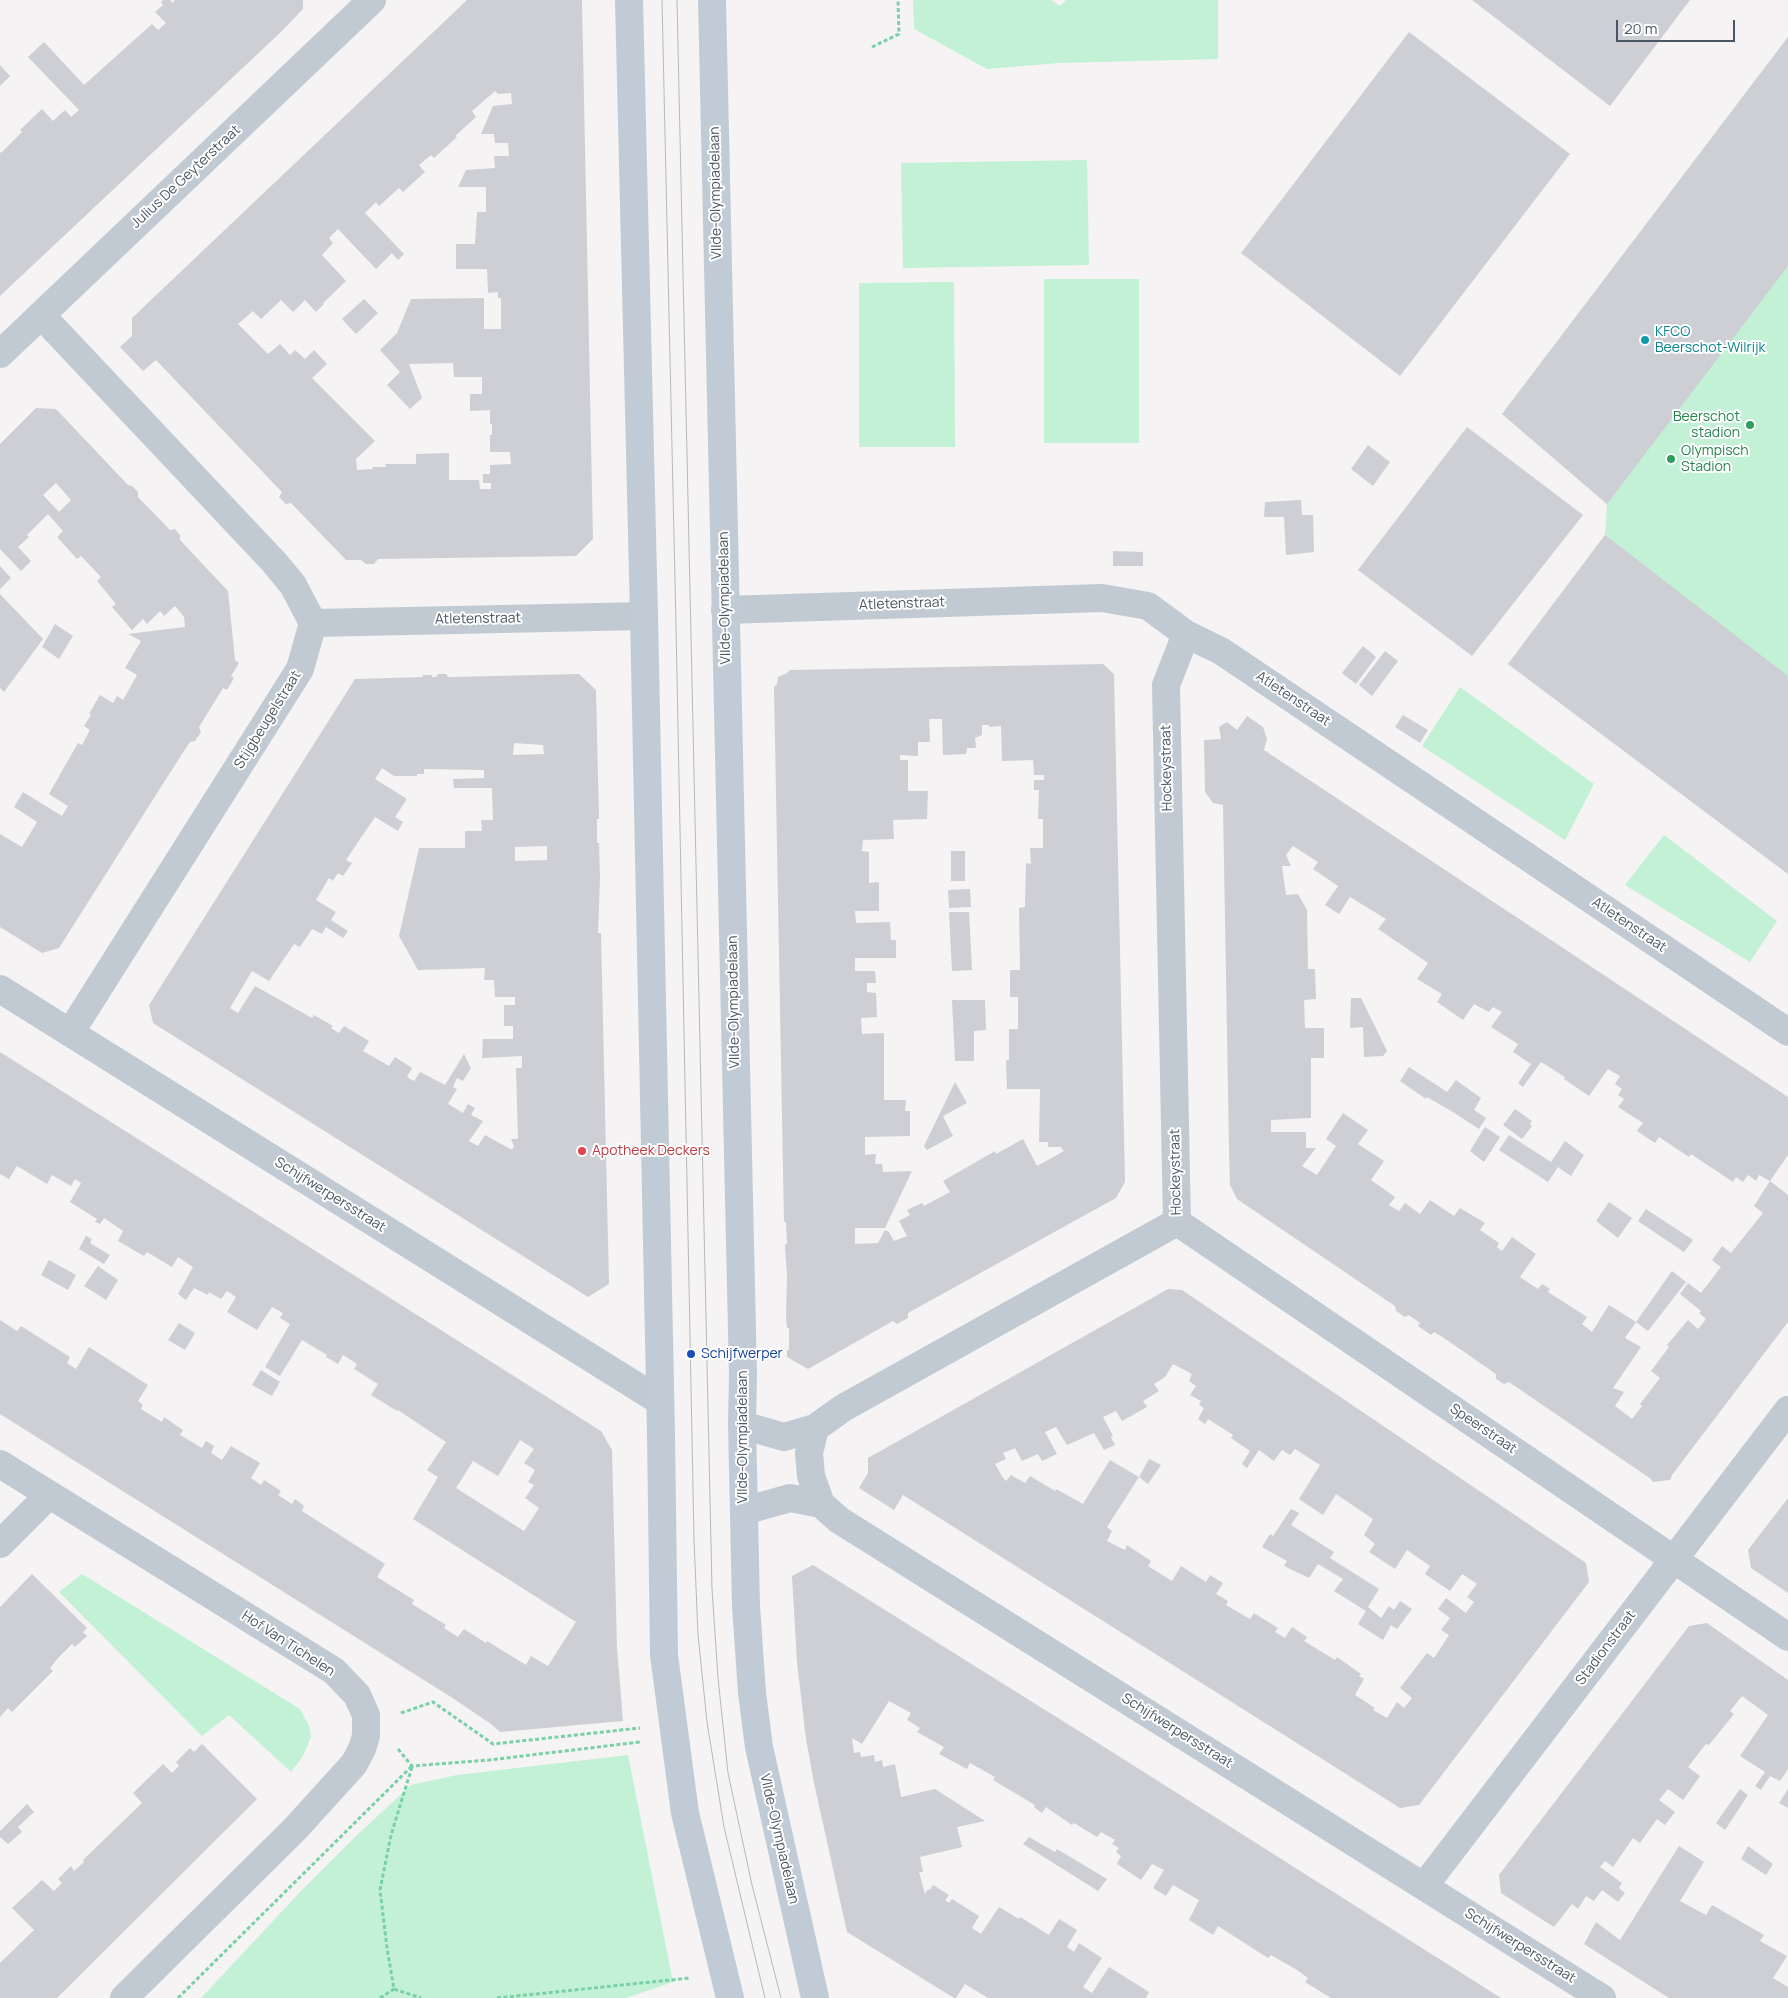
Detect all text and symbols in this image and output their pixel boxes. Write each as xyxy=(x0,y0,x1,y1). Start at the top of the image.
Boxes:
scale bar xyxy=(1618,10,1737,42)
text: 20 m xyxy=(1624,18,1657,39)
street label: Julius De Geyterstraat xyxy=(128,122,244,232)
street label: VIIde-Olympiadelaan xyxy=(706,126,726,260)
place label: KFCO Beerschot-Wilrijk xyxy=(1655,324,1765,357)
marker: KFCO Beerschot-Wilrijk xyxy=(1639,334,1651,346)
place label: Beerschot stadion xyxy=(1673,409,1740,442)
marker: Beerschot stadion xyxy=(1744,419,1756,431)
place label: Olympisch Stadion xyxy=(1681,443,1749,476)
marker: Olympisch Stadion xyxy=(1665,453,1677,465)
street label: VIIde-Olympiadelaan xyxy=(715,531,735,665)
street label: Atletenstraat xyxy=(859,594,945,614)
street label: Atletenstraat xyxy=(435,610,521,628)
street label: Stijgbeugelstraat xyxy=(231,668,305,772)
street label: Atletenstraat xyxy=(1253,668,1333,730)
street label: Hockeystraat xyxy=(1158,724,1176,812)
street label: Atletenstraat xyxy=(1589,894,1669,956)
street label: VIIde-Olympiadelaan xyxy=(724,935,744,1069)
street label: Hockeystraat xyxy=(1167,1128,1185,1216)
place label: Apotheek Deckers xyxy=(592,1143,710,1159)
marker: Apotheek Deckers xyxy=(576,1145,588,1157)
street label: Schijfwerpersstraat xyxy=(271,1154,389,1236)
place label: Schijfwerper xyxy=(701,1346,783,1362)
marker: Schijfwerper xyxy=(685,1348,697,1360)
street label: VIIde-Olympiadelaan xyxy=(735,1371,751,1503)
street label: Speerstraat xyxy=(1446,1401,1520,1457)
street label: Stadionstraat xyxy=(1572,1607,1640,1689)
street label: Hof Van Tichelen xyxy=(238,1608,338,1680)
street label: Schijfwerpersstraat xyxy=(1118,1690,1236,1772)
street label: VIIde-Olympiadelaan xyxy=(756,1772,802,1906)
street label: Schijfwerpersstraat xyxy=(1461,1905,1579,1987)

